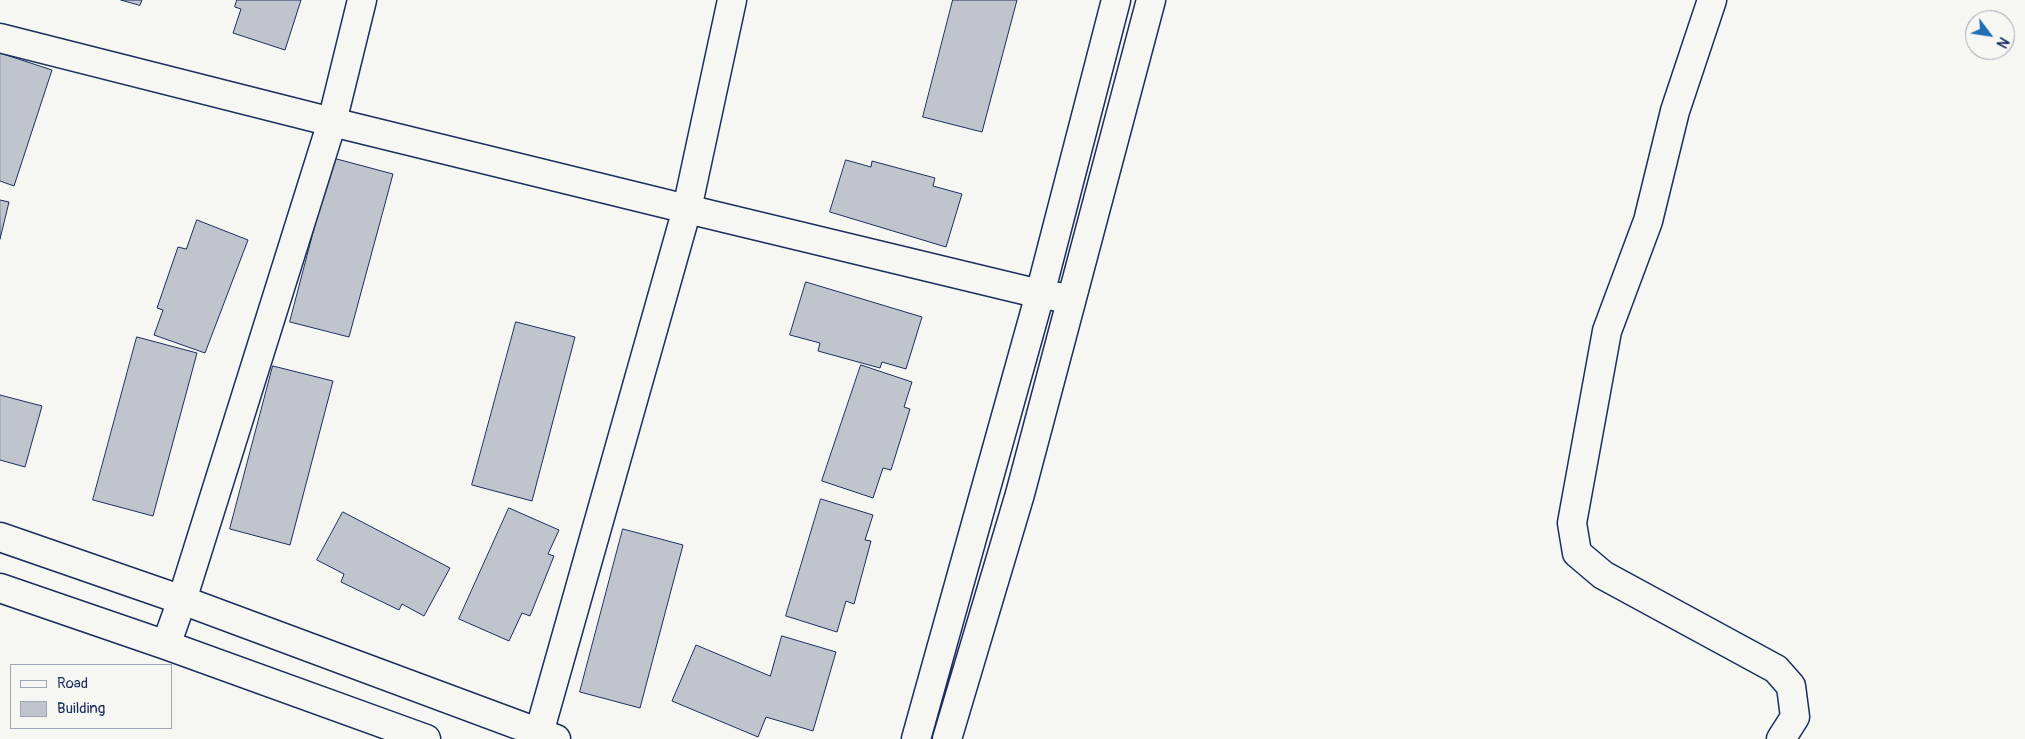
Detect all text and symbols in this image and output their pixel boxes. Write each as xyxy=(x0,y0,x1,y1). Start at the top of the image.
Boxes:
north arrow xyxy=(1965,10,2015,60)
text: N xyxy=(1993,34,2012,51)
legend xyxy=(10,664,172,729)
text: Road xyxy=(57,674,88,693)
text: Building xyxy=(57,699,105,718)

